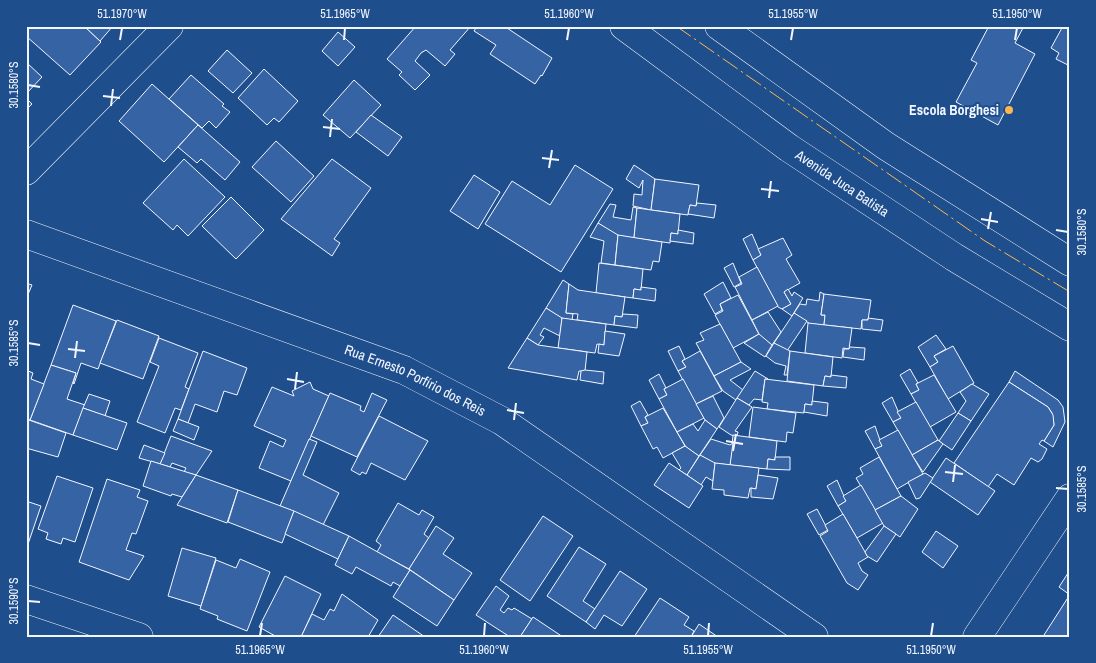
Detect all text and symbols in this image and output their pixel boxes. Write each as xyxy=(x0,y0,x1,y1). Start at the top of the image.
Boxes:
text: 51.1970°W xyxy=(97,6,148,22)
text: 51.1965°W xyxy=(320,6,371,22)
text: 51.1960°W xyxy=(544,6,595,22)
text: 51.1955°W xyxy=(768,6,819,22)
text: 51.1950°W xyxy=(992,6,1043,22)
text: 30.1580°S xyxy=(6,61,22,108)
place label: Escola Borghesi xyxy=(909,101,999,119)
marker: Escola Borghesi xyxy=(1003,104,1015,116)
street label: Avenida Juca Batista xyxy=(791,145,893,221)
text: 30.1580°S xyxy=(1074,208,1090,255)
text: 30.1585°S xyxy=(6,319,22,366)
street label: Rua Ernesto Porfírio dos Reis xyxy=(342,340,489,420)
text: 30.1585°S xyxy=(1074,465,1090,512)
text: 30.1590°S xyxy=(6,577,22,624)
text: 51.1965°W xyxy=(235,642,286,658)
text: 51.1960°W xyxy=(459,642,510,658)
text: 51.1955°W xyxy=(683,642,734,658)
text: 51.1950°W xyxy=(906,642,957,658)

